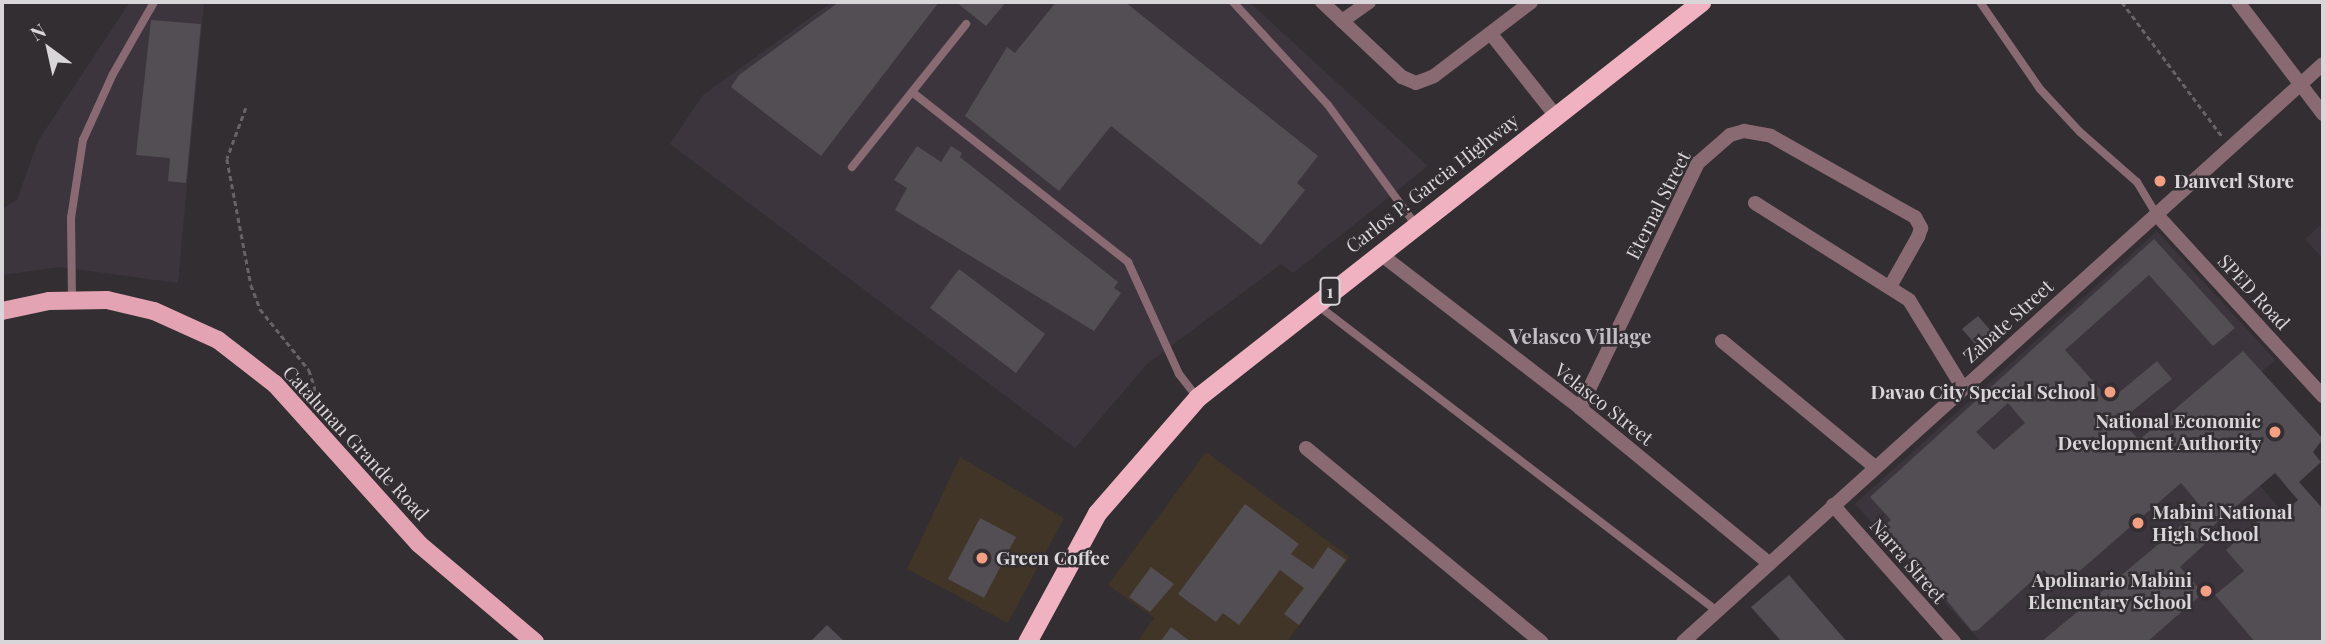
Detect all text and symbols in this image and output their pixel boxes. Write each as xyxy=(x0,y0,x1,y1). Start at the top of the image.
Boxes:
north arrow xyxy=(14,14,84,84)
text: N xyxy=(25,17,50,46)
street label: Carlos P. Garcia Highway xyxy=(1341,108,1523,258)
street label: Eternal Street xyxy=(1621,147,1695,263)
place label: Danverl Store xyxy=(2174,170,2294,192)
marker: Danverl Store xyxy=(2152,173,2168,189)
street label: SPED Road xyxy=(2213,250,2295,334)
street label: Zabate Street xyxy=(1958,275,2058,367)
road number: 1 xyxy=(1320,276,1340,306)
district label: Velasco Village xyxy=(1508,322,1652,348)
street label: Velasco Street xyxy=(1550,358,1658,450)
street label: Catalunan Grande Road xyxy=(278,361,434,525)
place label: Davao City Special School xyxy=(1870,381,2096,403)
marker: Davao City Special School xyxy=(2102,384,2118,400)
place label: National Economic Development Authority xyxy=(2057,410,2261,454)
marker: National Economic Development Authority xyxy=(2267,424,2283,440)
place label: Mabini National High School xyxy=(2152,501,2293,545)
street label: Narra Street xyxy=(1865,514,1951,608)
marker: Mabini National High School xyxy=(2130,515,2146,531)
place label: Green Coffee xyxy=(996,547,1110,569)
marker: Green Coffee xyxy=(974,550,990,566)
place label: Apolinario Mabini Elementary School xyxy=(2027,569,2192,613)
marker: Apolinario Mabini Elementary School xyxy=(2198,583,2214,599)

